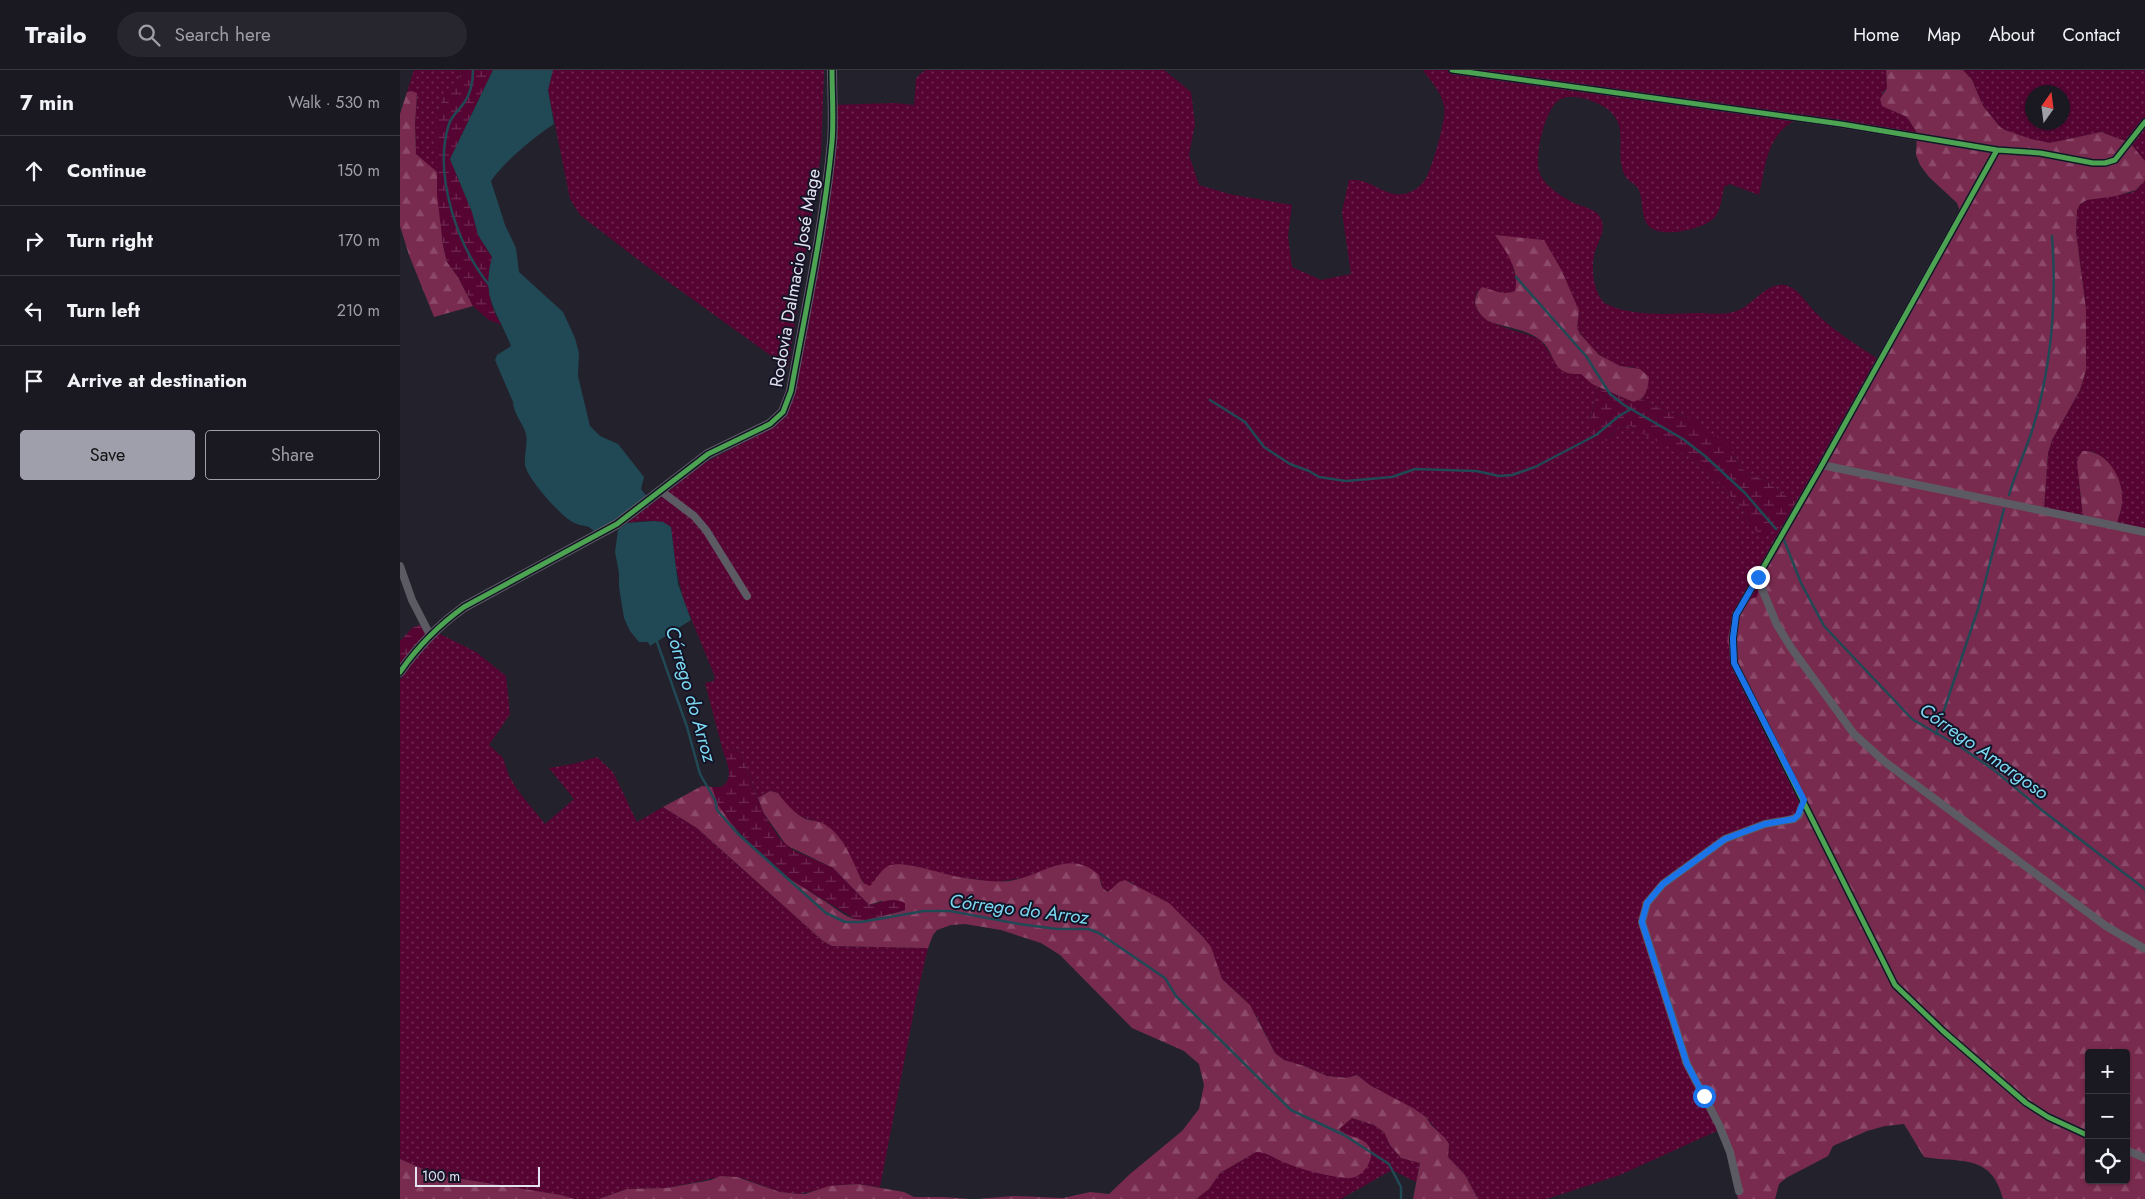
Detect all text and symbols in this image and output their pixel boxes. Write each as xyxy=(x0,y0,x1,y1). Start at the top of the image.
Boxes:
search box xyxy=(117,12,467,57)
text: Trailo xyxy=(25,17,87,52)
icon: search xyxy=(135,21,163,49)
text: Search here xyxy=(175,21,271,48)
text: Home xyxy=(1853,22,1899,48)
text: Map xyxy=(1927,22,1961,48)
text: About xyxy=(1989,22,2034,48)
text: Contact xyxy=(2062,22,2120,48)
north arrow xyxy=(2025,85,2070,130)
text: 7 min xyxy=(20,88,74,118)
text: Walk · 530 m xyxy=(288,91,380,114)
icon: ahead xyxy=(20,157,48,185)
text: Continue xyxy=(67,157,146,184)
text: 150 m xyxy=(337,159,380,182)
street label: Rodovia Dalmacio José Mage xyxy=(763,167,827,389)
icon: right xyxy=(20,227,48,255)
text: Turn right xyxy=(67,227,153,254)
text: 170 m xyxy=(338,229,380,252)
icon: left xyxy=(20,297,48,325)
text: Turn left xyxy=(67,297,140,324)
text: 210 m xyxy=(337,299,380,322)
icon: arrive xyxy=(20,367,48,395)
text: Arrive at destination xyxy=(67,367,247,394)
button: Save xyxy=(20,430,195,480)
button: Share xyxy=(205,430,380,480)
route end xyxy=(1747,566,1770,589)
water label: Córrego do Arroz xyxy=(659,623,724,766)
water label: Córrego Amargoso xyxy=(1914,696,2054,806)
water label: Córrego do Arroz xyxy=(948,887,1092,931)
map controls xyxy=(2085,1049,2130,1184)
button: + xyxy=(2085,1049,2130,1094)
route start xyxy=(1693,1085,1716,1108)
button: − xyxy=(2085,1094,2130,1139)
button: locate xyxy=(2085,1139,2130,1184)
scale bar xyxy=(415,1164,540,1187)
text: 100 m xyxy=(422,1166,460,1186)

